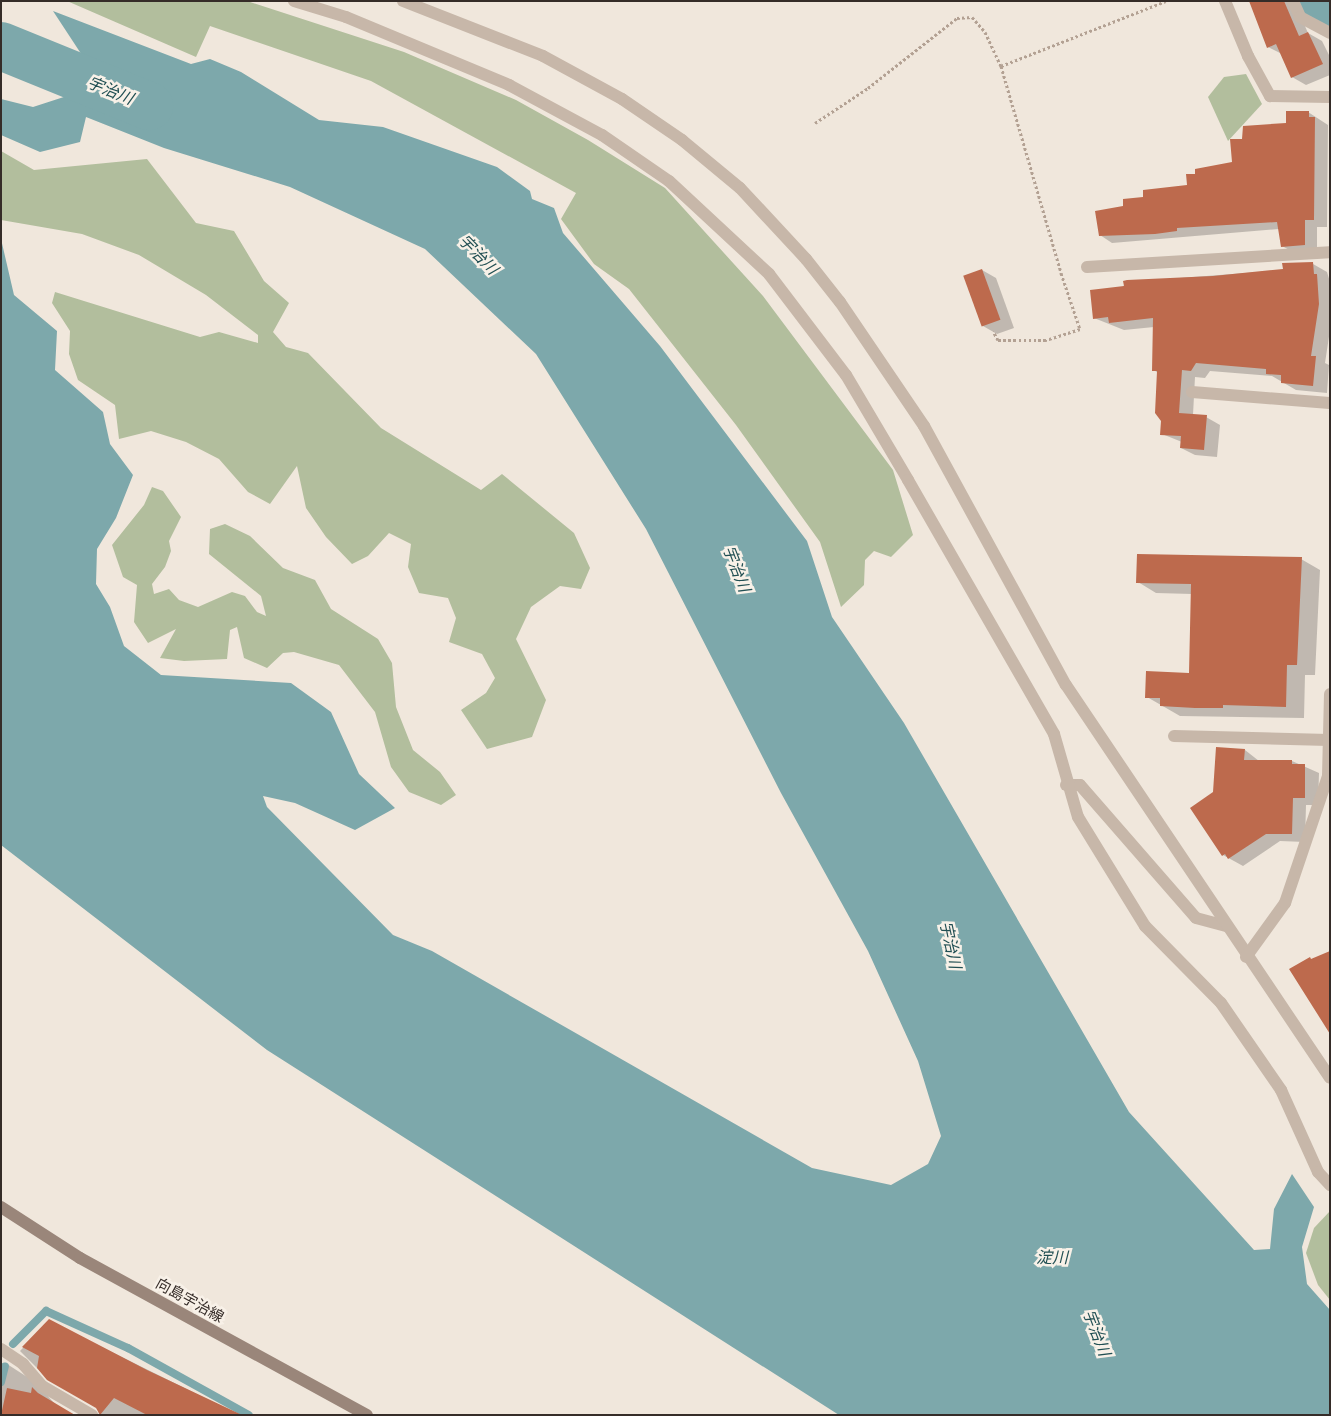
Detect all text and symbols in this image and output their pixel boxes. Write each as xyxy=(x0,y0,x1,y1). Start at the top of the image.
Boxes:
water label: 宇治川 xyxy=(84,73,136,109)
water label: 宇治川 xyxy=(454,231,502,279)
water label: 宇治川 xyxy=(718,543,754,595)
water label: 宇治川 xyxy=(936,920,964,970)
water label: 淀川 xyxy=(1036,1248,1068,1268)
street label: 向島宇治線 xyxy=(153,1274,227,1326)
water label: 宇治川 xyxy=(1078,1307,1114,1359)

